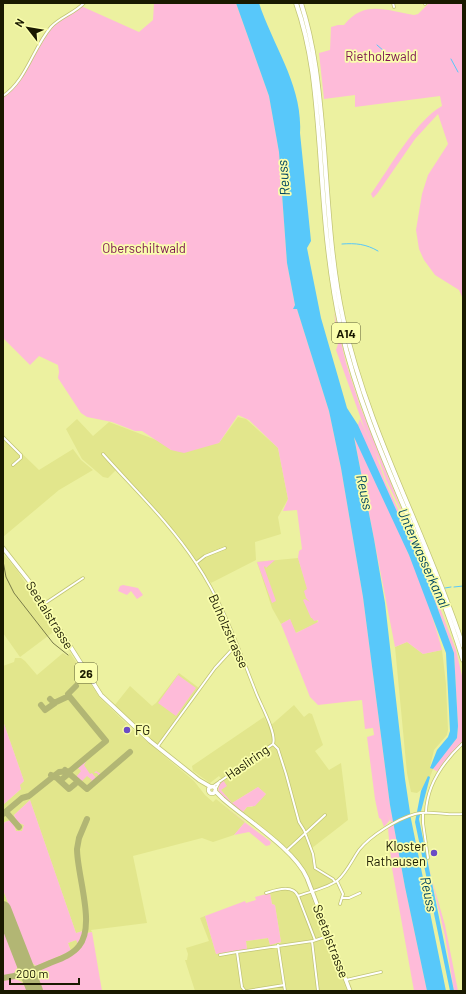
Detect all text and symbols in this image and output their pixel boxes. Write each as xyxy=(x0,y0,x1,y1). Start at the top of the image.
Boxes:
north arrow xyxy=(8,8,48,48)
text: N xyxy=(12,16,26,29)
park label: Rietholzwald xyxy=(345,48,417,64)
water label: Reuss xyxy=(273,159,293,197)
park label: Oberschiltwald xyxy=(102,240,186,256)
road number: A14 xyxy=(332,323,360,343)
water label: Reuss xyxy=(353,473,377,512)
water label: Unterwasserkanal xyxy=(394,506,454,610)
street label: Seetalstrasse xyxy=(23,578,77,652)
street label: Buholzstrasse xyxy=(206,592,252,671)
road number: 26 xyxy=(75,663,97,683)
place label: FG xyxy=(135,722,150,738)
marker: FG xyxy=(122,725,132,735)
street label: Hasliring xyxy=(222,741,272,783)
place label: Kloster Rathausen xyxy=(366,838,426,869)
marker: Kloster Rathausen xyxy=(429,848,439,858)
water label: Reuss xyxy=(417,875,441,914)
street label: Seetalstrasse xyxy=(310,902,352,980)
scale bar xyxy=(10,960,79,986)
text: 200 m xyxy=(16,966,48,980)

